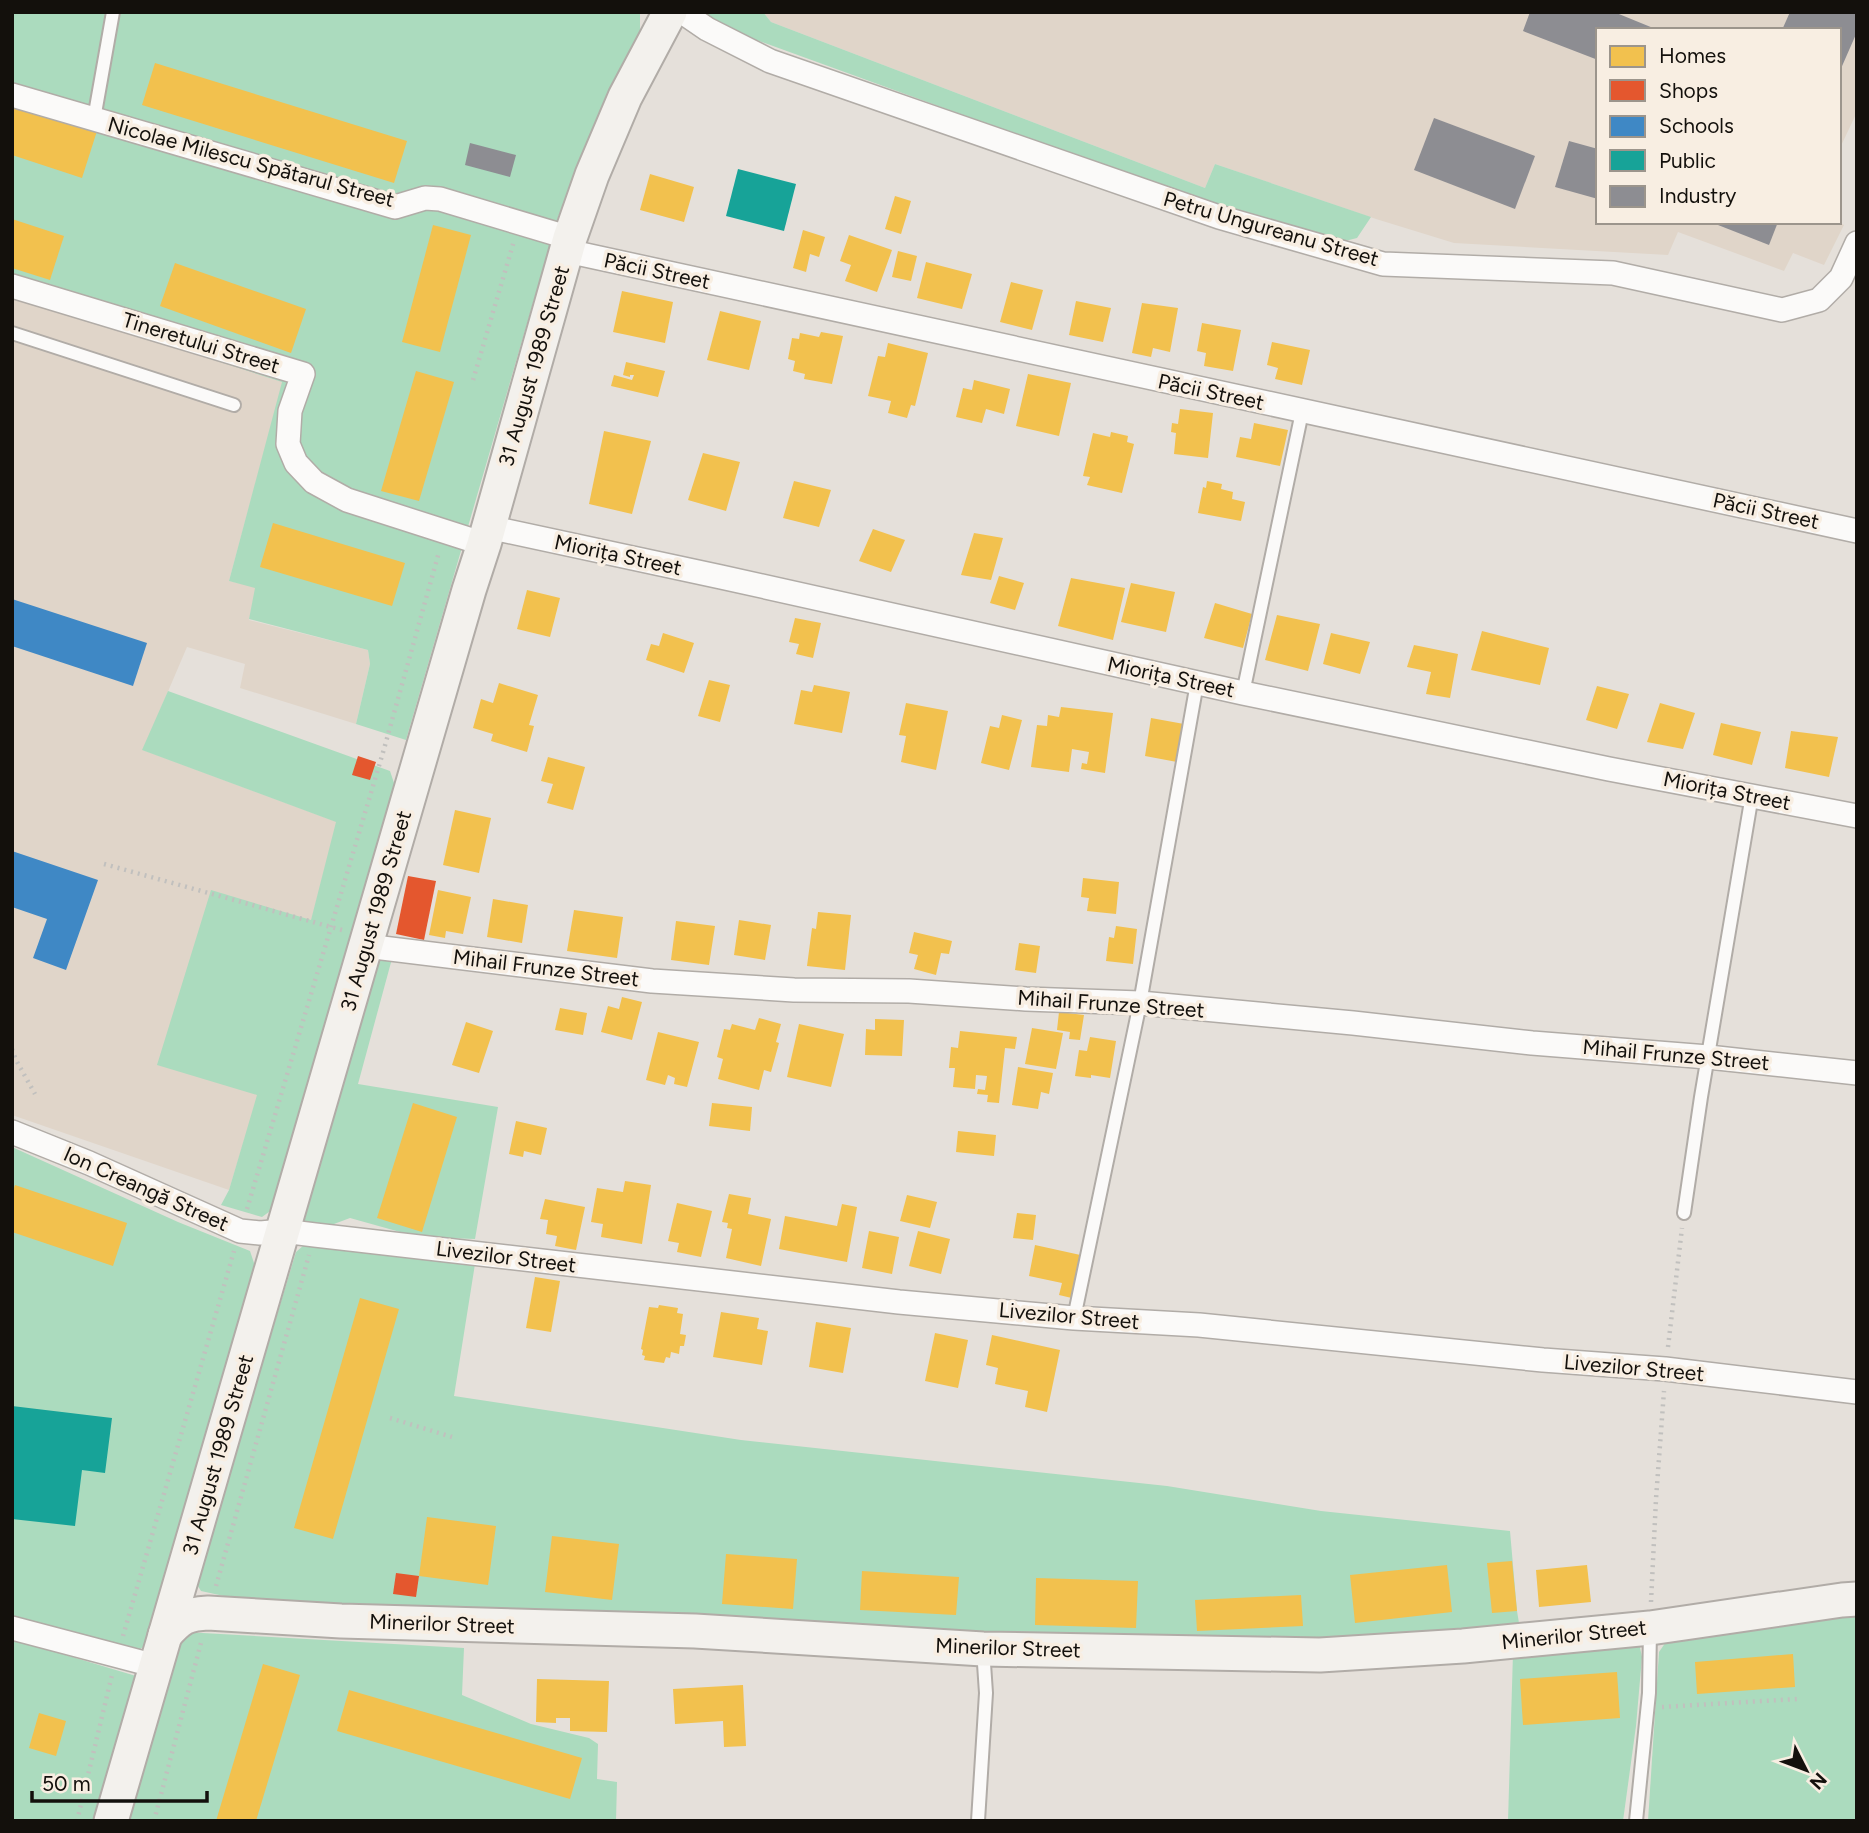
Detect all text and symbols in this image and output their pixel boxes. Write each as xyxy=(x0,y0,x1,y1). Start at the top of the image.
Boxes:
legend xyxy=(1596,28,1841,224)
text: Homes xyxy=(1659,43,1726,68)
text: Shops xyxy=(1659,78,1718,103)
street label: Nicolae Milescu Spătarul Street xyxy=(105,111,397,212)
text: Schools xyxy=(1659,113,1734,138)
text: Public xyxy=(1659,148,1716,173)
text: Industry xyxy=(1659,183,1736,208)
street label: Petru Ungureanu Street xyxy=(1161,186,1382,271)
street label: Păcii Street xyxy=(602,247,712,294)
street label: 31 August 1989 Street xyxy=(493,263,574,469)
street label: Tineretului Street xyxy=(120,307,283,378)
street label: Păcii Street xyxy=(1156,368,1266,415)
street label: Păcii Street xyxy=(1711,487,1821,534)
street label: Miorița Street xyxy=(552,529,684,580)
street label: Miorița Street xyxy=(1105,651,1237,702)
street label: Miorița Street xyxy=(1661,766,1793,815)
street label: 31 August 1989 Street xyxy=(335,808,416,1014)
street label: Mihail Frunze Street xyxy=(452,944,641,991)
street label: Mihail Frunze Street xyxy=(1017,985,1205,1023)
street label: Mihail Frunze Street xyxy=(1582,1034,1770,1075)
street label: Ion Creangă Street xyxy=(60,1141,233,1236)
street label: Livezilor Street xyxy=(435,1236,578,1278)
street label: Livezilor Street xyxy=(998,1297,1140,1334)
street label: Livezilor Street xyxy=(1563,1349,1705,1386)
street label: 31 August 1989 Street xyxy=(177,1352,258,1558)
street label: Minerilor Street xyxy=(369,1608,515,1639)
street label: Minerilor Street xyxy=(1500,1614,1648,1655)
street label: Minerilor Street xyxy=(935,1632,1081,1663)
north arrow xyxy=(1771,1735,1841,1805)
scale bar xyxy=(32,1759,206,1803)
text: N xyxy=(1805,1768,1832,1794)
text: 50 m xyxy=(42,1771,91,1796)

